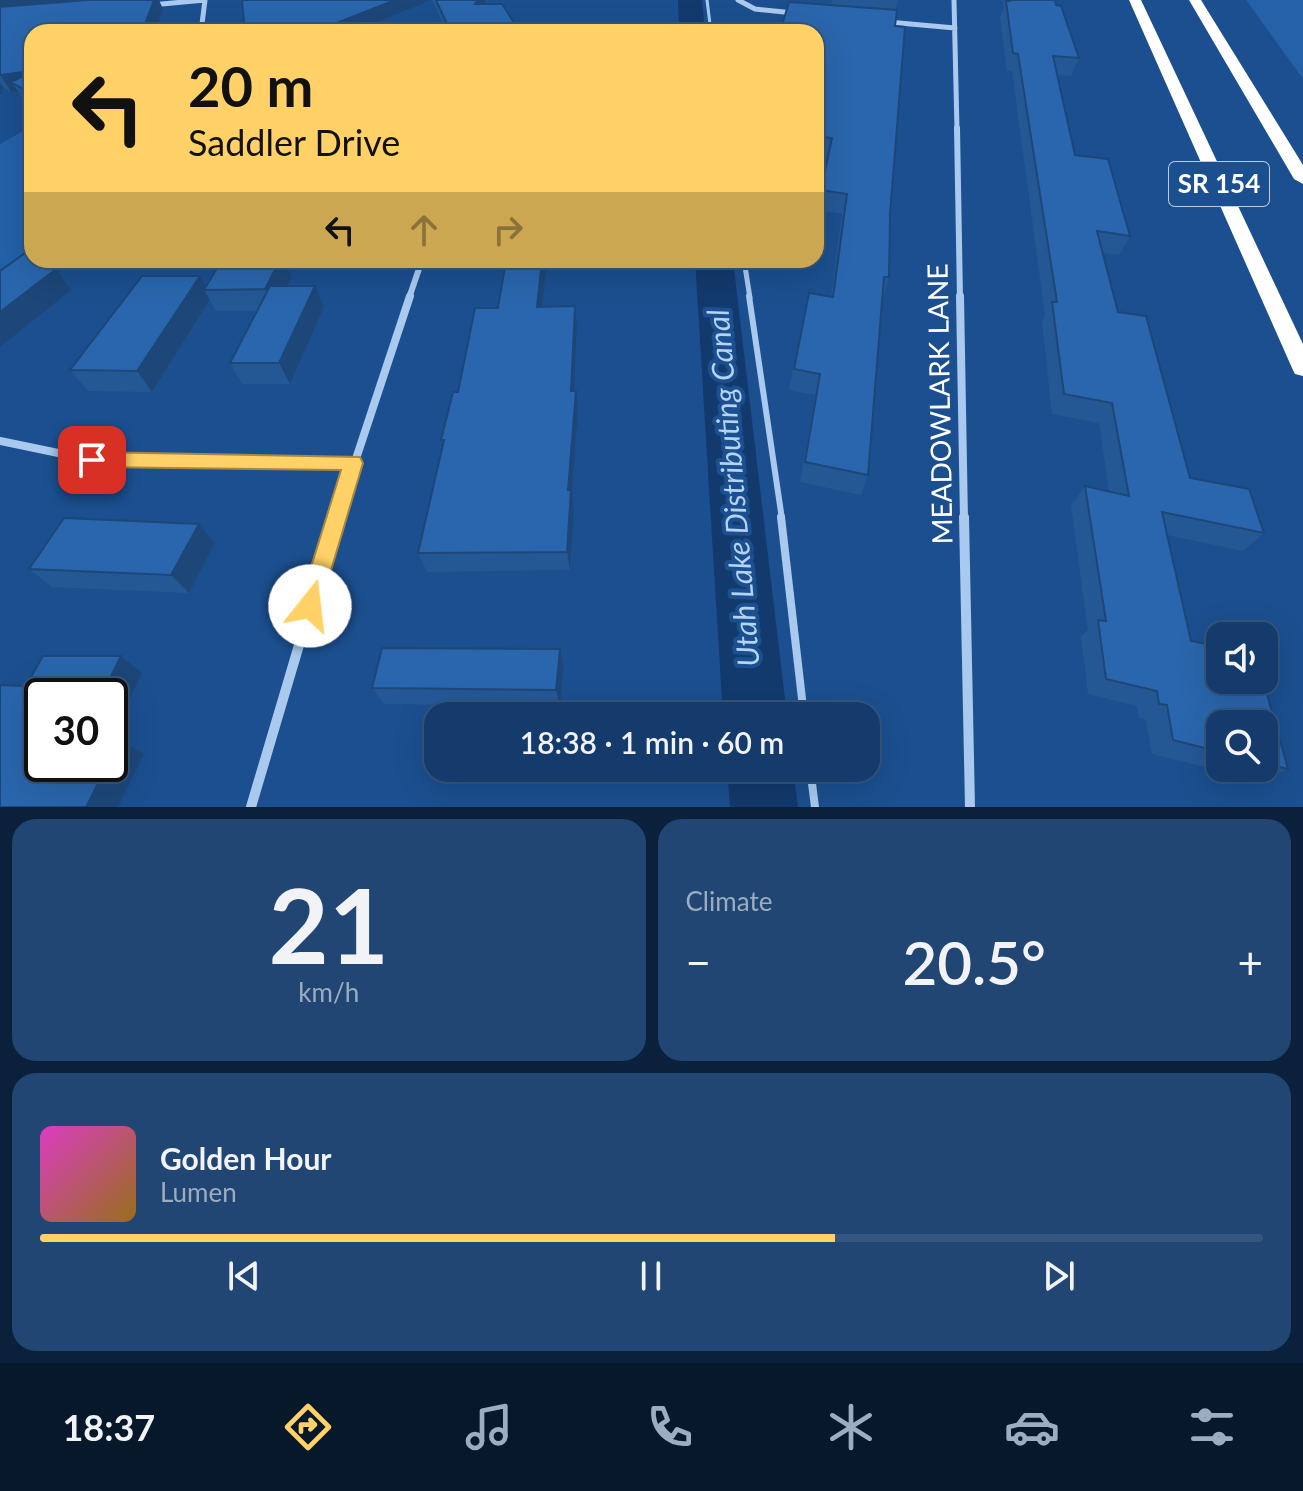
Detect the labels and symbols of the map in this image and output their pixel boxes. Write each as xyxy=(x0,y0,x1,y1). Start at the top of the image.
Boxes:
road number: SR 154 xyxy=(1169,162,1269,206)
street label: MEADOWLARK LANE xyxy=(920,263,958,545)
water label: Utah Lake Distributing Canal xyxy=(698,308,766,668)
pin xyxy=(58,426,126,494)
position arrow xyxy=(268,564,352,648)
speed limit sign: 30 xyxy=(24,678,128,782)

